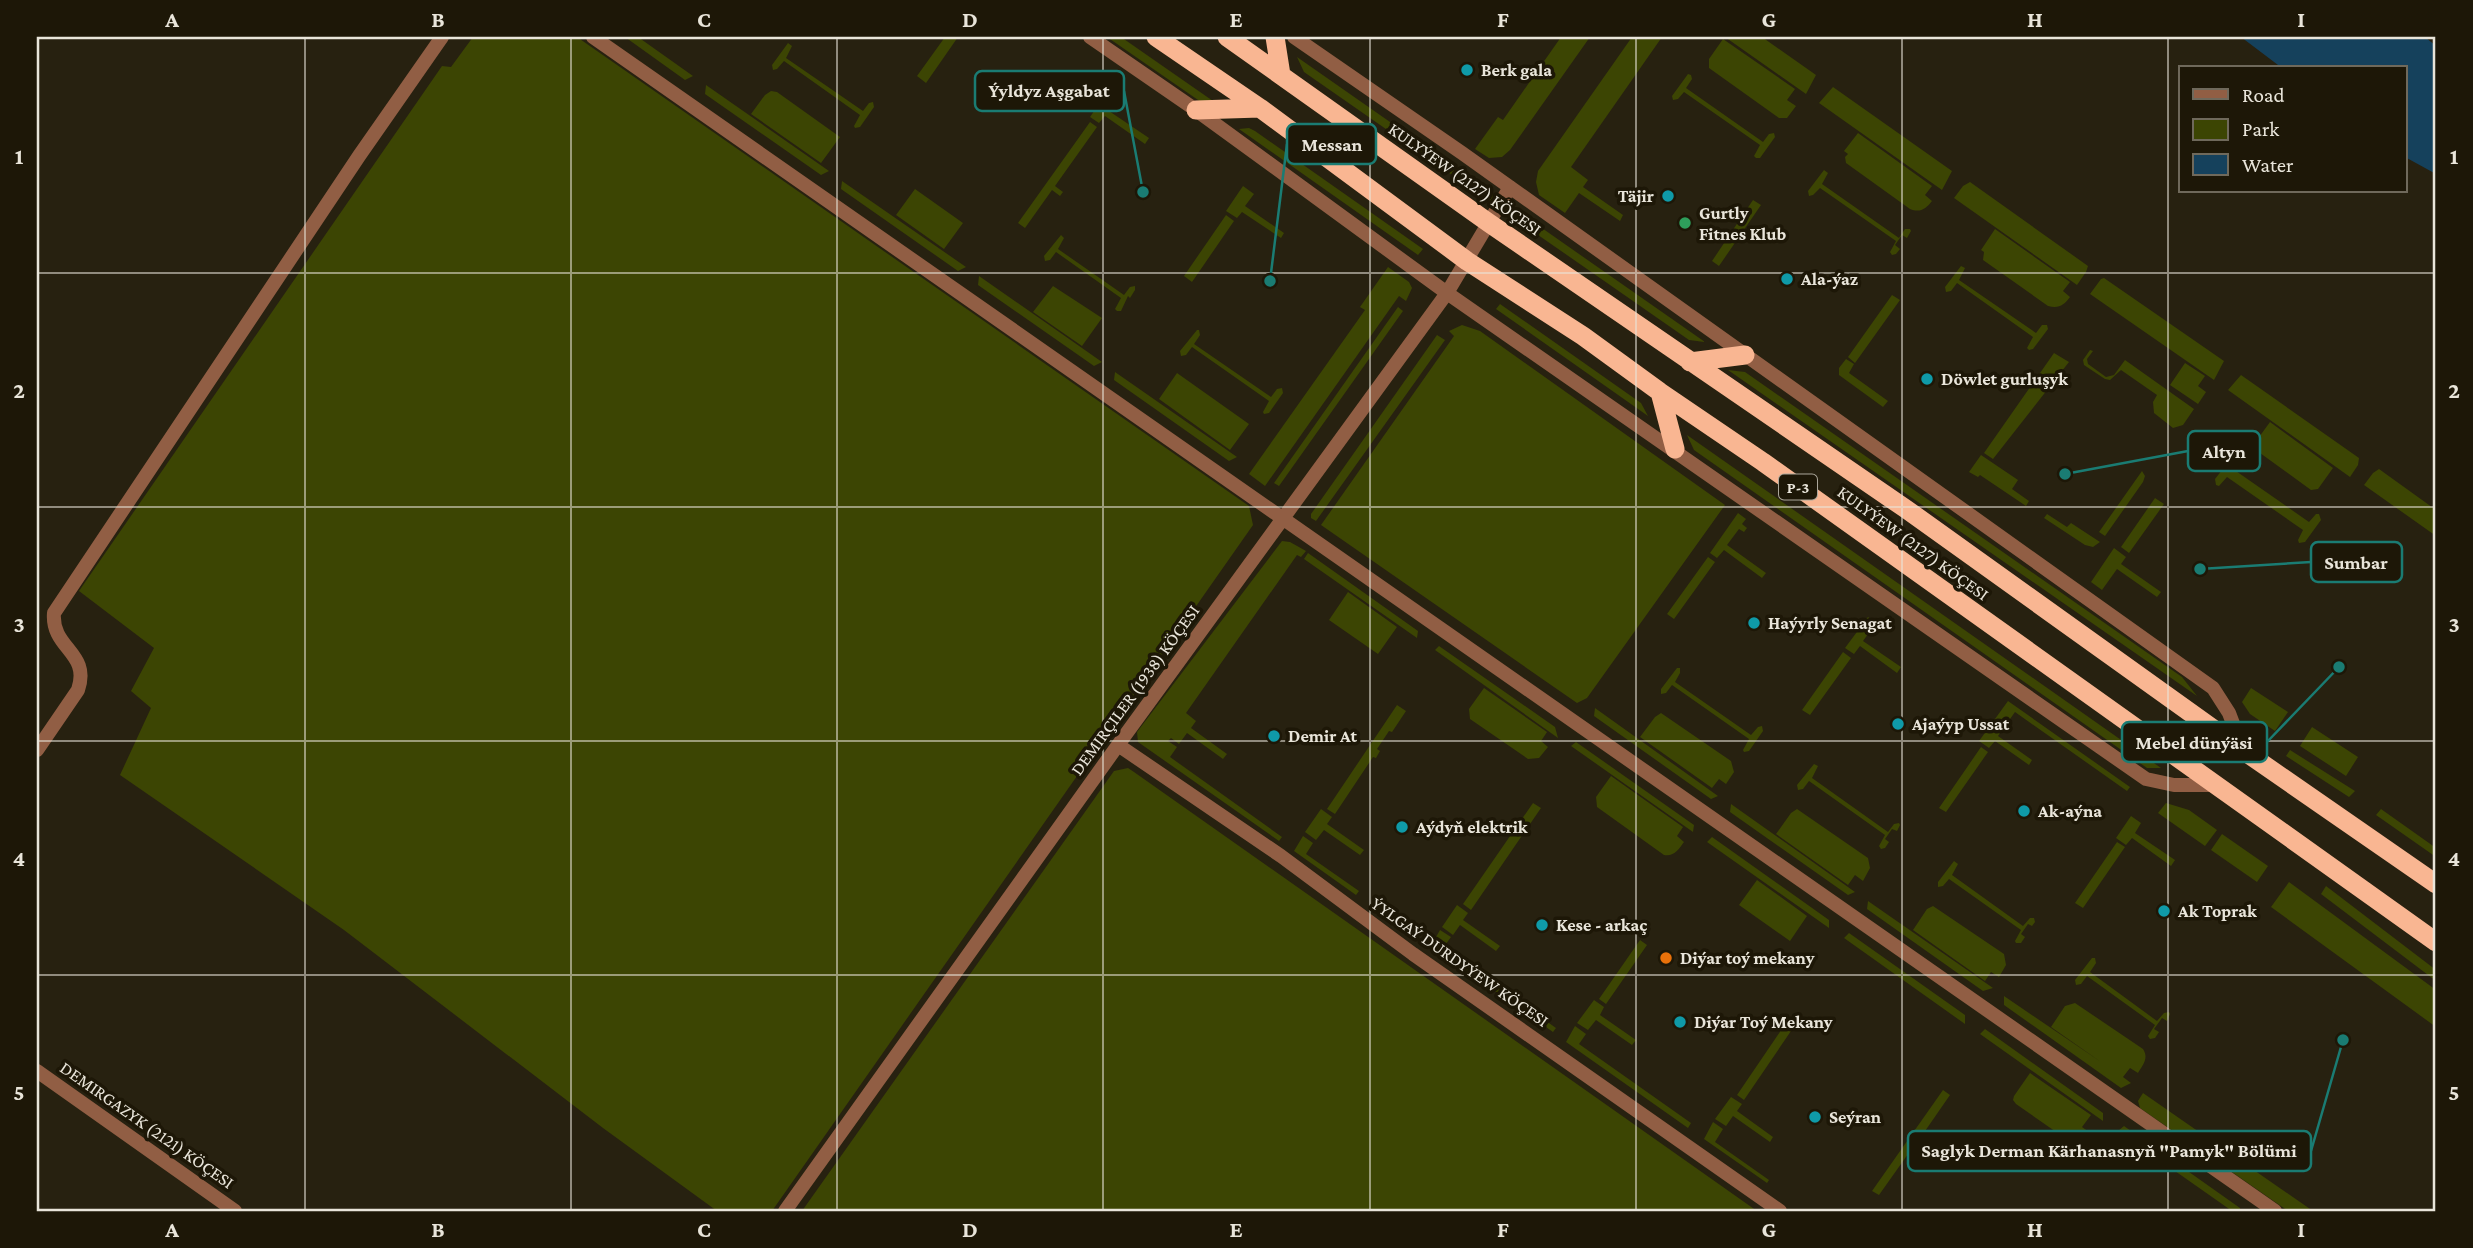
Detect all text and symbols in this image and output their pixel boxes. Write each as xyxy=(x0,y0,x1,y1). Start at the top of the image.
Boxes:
text: A xyxy=(164,6,179,32)
text: B xyxy=(431,6,445,32)
text: C xyxy=(697,6,711,32)
text: D xyxy=(962,6,978,32)
text: E xyxy=(1229,6,1243,32)
text: F xyxy=(1497,6,1509,32)
text: G xyxy=(1762,6,1777,32)
text: H xyxy=(2027,6,2043,32)
text: I xyxy=(2297,6,2305,32)
place label: Berk gala xyxy=(1481,60,1552,80)
marker: Berk gala xyxy=(1459,62,1475,78)
legend xyxy=(2179,66,2406,192)
callout: Ýyldyz Aşgabat xyxy=(975,71,1124,111)
text: Ýyldyz Aşgabat xyxy=(988,80,1110,101)
text: Road xyxy=(2242,83,2285,107)
text: Park xyxy=(2242,117,2279,141)
street label: KULYÝEW (2127) KÖÇESI xyxy=(1384,119,1545,240)
callout: Messan xyxy=(1287,124,1376,164)
text: Messan xyxy=(1301,134,1363,155)
text: 1 xyxy=(15,143,24,169)
text: 1 xyxy=(2450,143,2459,169)
text: Water xyxy=(2242,153,2294,177)
place label: Täjir xyxy=(1618,186,1654,207)
marker: Täjir xyxy=(1660,188,1676,204)
place label: Gurtly Fitnes Klub xyxy=(1699,203,1786,244)
marker: Gurtly Fitnes Klub xyxy=(1677,215,1693,231)
place label: Ala-ýaz xyxy=(1800,269,1858,289)
marker: Ala-ýaz xyxy=(1779,271,1795,287)
place label: Döwlet gurluşyk xyxy=(1941,369,2068,389)
marker: Döwlet gurluşyk xyxy=(1919,371,1935,387)
text: 2 xyxy=(13,377,25,403)
text: 2 xyxy=(2448,377,2460,403)
callout: Altyn xyxy=(2188,431,2260,471)
text: Altyn xyxy=(2201,441,2246,462)
road number: P-3 xyxy=(1779,474,1817,500)
street label: KULYÝEW (2127) KÖÇESI xyxy=(1833,481,1992,605)
callout: Sumbar xyxy=(2311,542,2402,582)
text: Sumbar xyxy=(2324,552,2388,573)
street label: DEMIRÇILER (1938) KÖÇESI xyxy=(1067,601,1204,780)
text: 3 xyxy=(13,611,25,637)
text: 3 xyxy=(2448,611,2460,637)
place label: Haýyrly Senagat xyxy=(1768,613,1892,633)
marker: Haýyrly Senagat xyxy=(1746,615,1762,631)
place label: Ajaýyp Ussat xyxy=(1911,714,2010,735)
marker: Ajaýyp Ussat xyxy=(1890,716,1906,732)
callout: Mebel dünýäsi xyxy=(2122,722,2267,762)
place label: Demir At xyxy=(1288,726,1357,746)
marker: Demir At xyxy=(1266,728,1282,744)
text: Mebel dünýäsi xyxy=(2135,732,2253,753)
place label: Ak-aýna xyxy=(2037,801,2102,821)
marker: Ak-aýna xyxy=(2016,803,2032,819)
place label: Aýdyň elektrik xyxy=(1415,817,1528,837)
marker: Aýdyň elektrik xyxy=(1394,819,1410,835)
text: 4 xyxy=(13,845,25,871)
text: 4 xyxy=(2448,845,2460,871)
street label: ÝYLGAÝ DURDYÝEW KÖÇESI xyxy=(1368,893,1552,1031)
place label: Ak Toprak xyxy=(2177,901,2257,921)
marker: Ak Toprak xyxy=(2156,903,2172,919)
place label: Kese - arkaç xyxy=(1556,915,1647,935)
marker: Kese - arkaç xyxy=(1534,917,1550,933)
place label: Diýar toý mekany xyxy=(1680,948,1815,968)
marker: Diýar toý mekany xyxy=(1658,950,1674,966)
place label: Diýar Toý Mekany xyxy=(1694,1012,1833,1032)
marker: Diýar Toý Mekany xyxy=(1672,1014,1688,1030)
street label: DEMIRGAZYK (2121) KÖÇESI xyxy=(56,1057,238,1194)
text: 5 xyxy=(13,1079,25,1105)
text: 5 xyxy=(2448,1079,2460,1105)
place label: Seýran xyxy=(1829,1107,1882,1127)
marker: Seýran xyxy=(1807,1109,1823,1125)
callout: Saglyk Derman Kärhanasnyň "Pamyk" Bölümi xyxy=(1908,1131,2311,1171)
text: Saglyk Derman Kärhanasnyň "Pamyk" Bölümi xyxy=(1921,1140,2297,1161)
text: A xyxy=(164,1216,179,1242)
text: B xyxy=(431,1216,445,1242)
text: C xyxy=(697,1216,711,1242)
text: D xyxy=(962,1216,978,1242)
text: E xyxy=(1229,1216,1243,1242)
text: F xyxy=(1497,1216,1509,1242)
text: G xyxy=(1762,1216,1777,1242)
text: H xyxy=(2027,1216,2043,1242)
text: I xyxy=(2297,1216,2305,1242)

